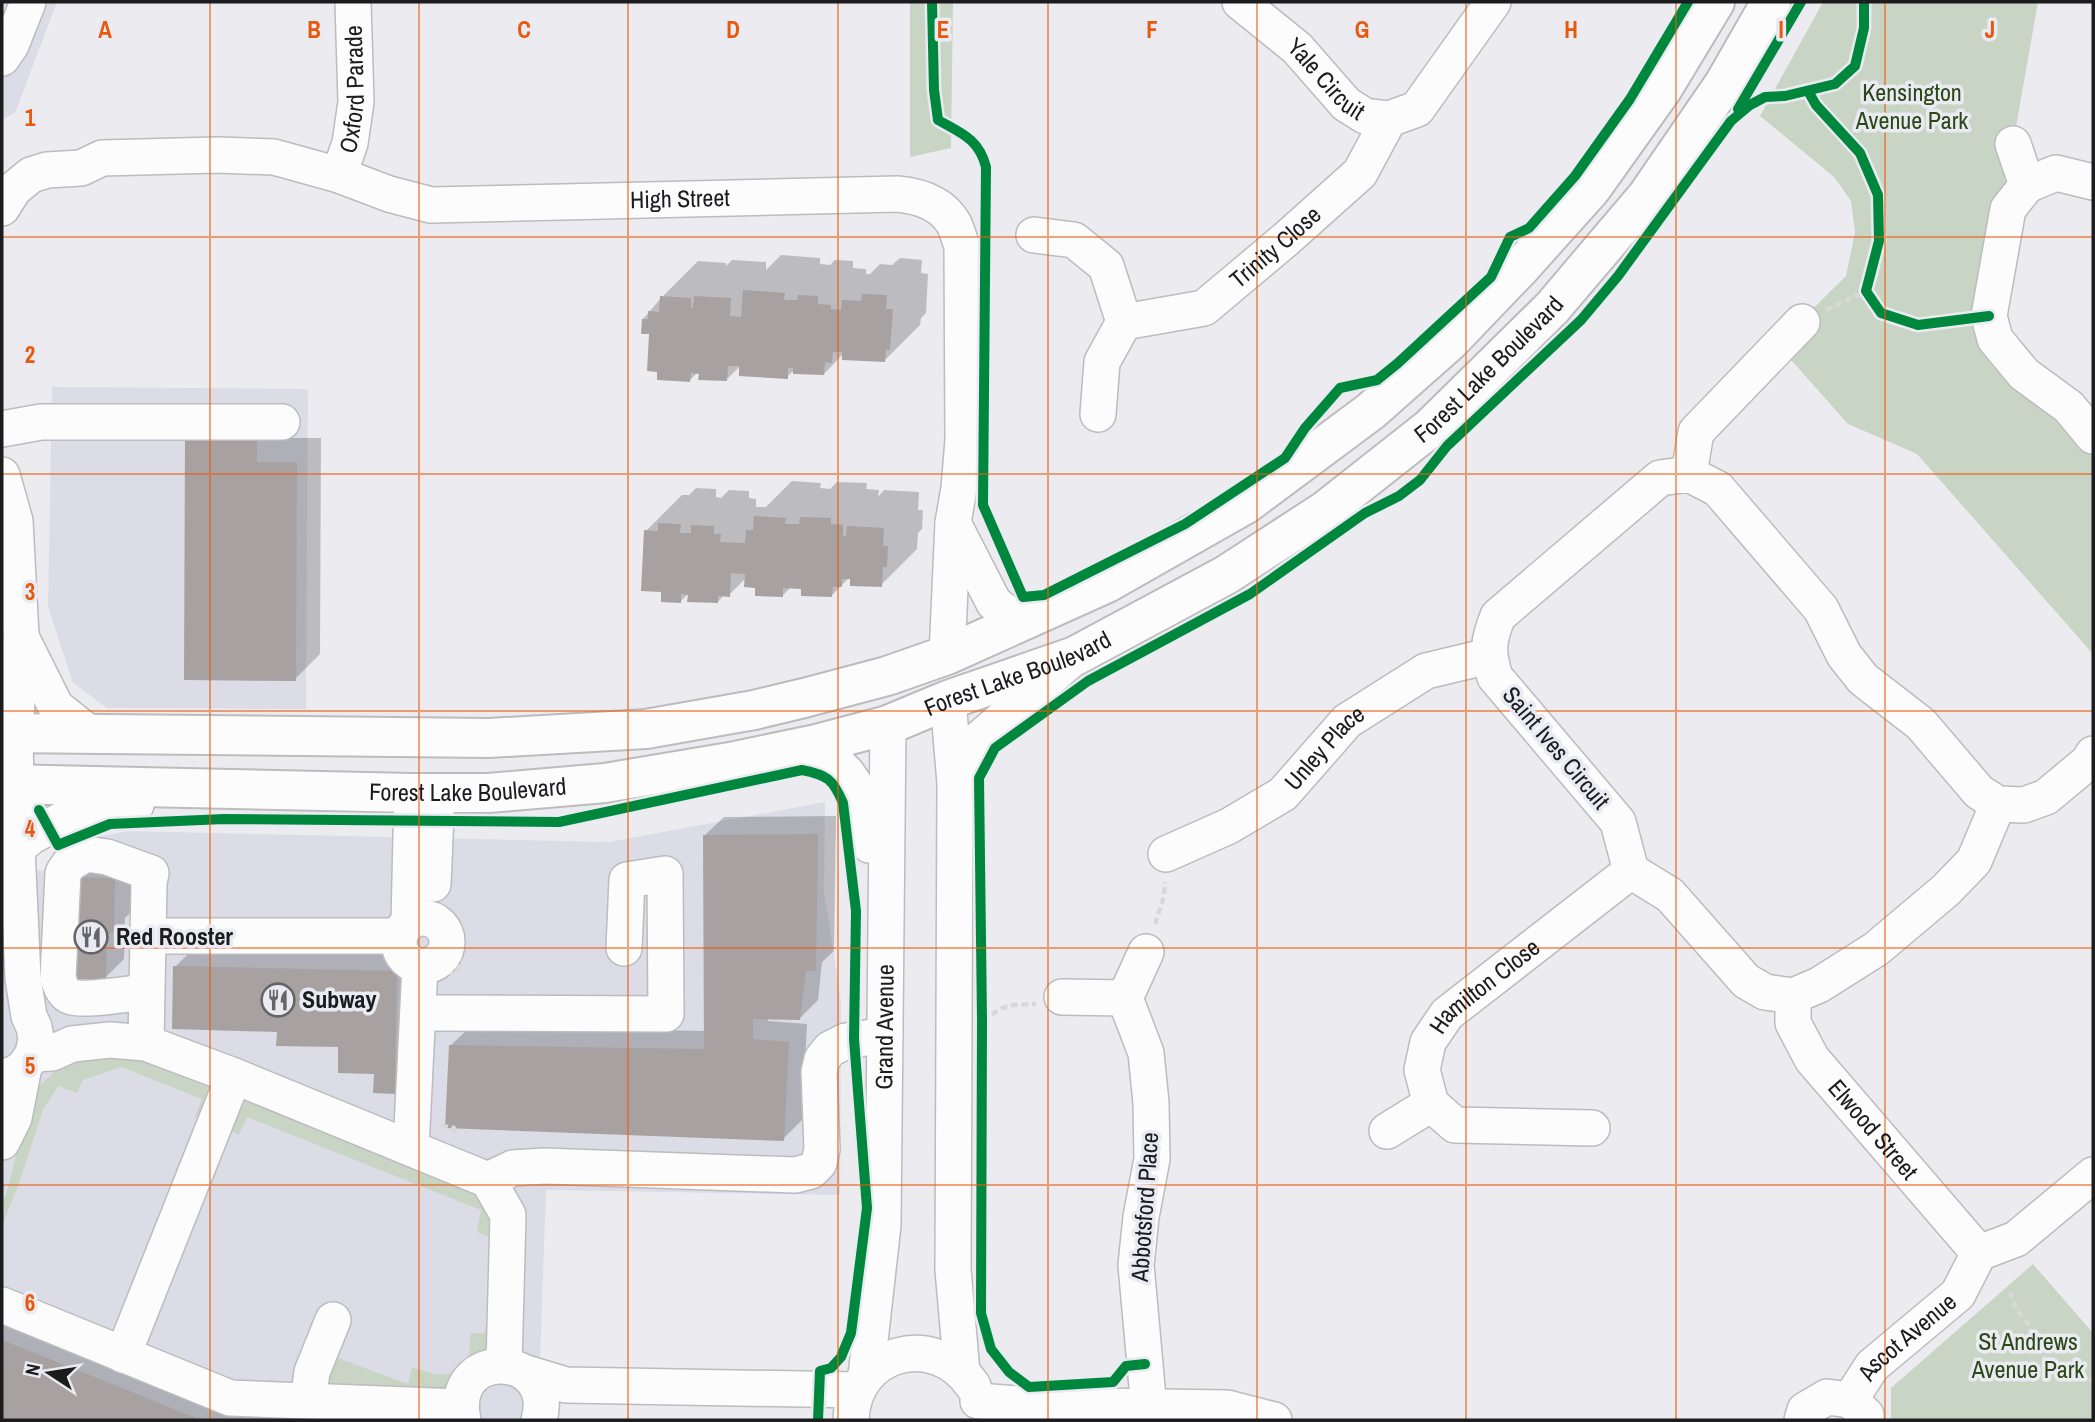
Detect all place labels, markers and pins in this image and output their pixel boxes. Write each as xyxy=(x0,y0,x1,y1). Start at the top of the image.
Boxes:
restaurant icon: Red Rooster xyxy=(72,918,110,956)
place label: Red Rooster xyxy=(116,920,233,952)
restaurant icon: Subway xyxy=(259,981,297,1019)
place label: Subway xyxy=(302,983,376,1015)

